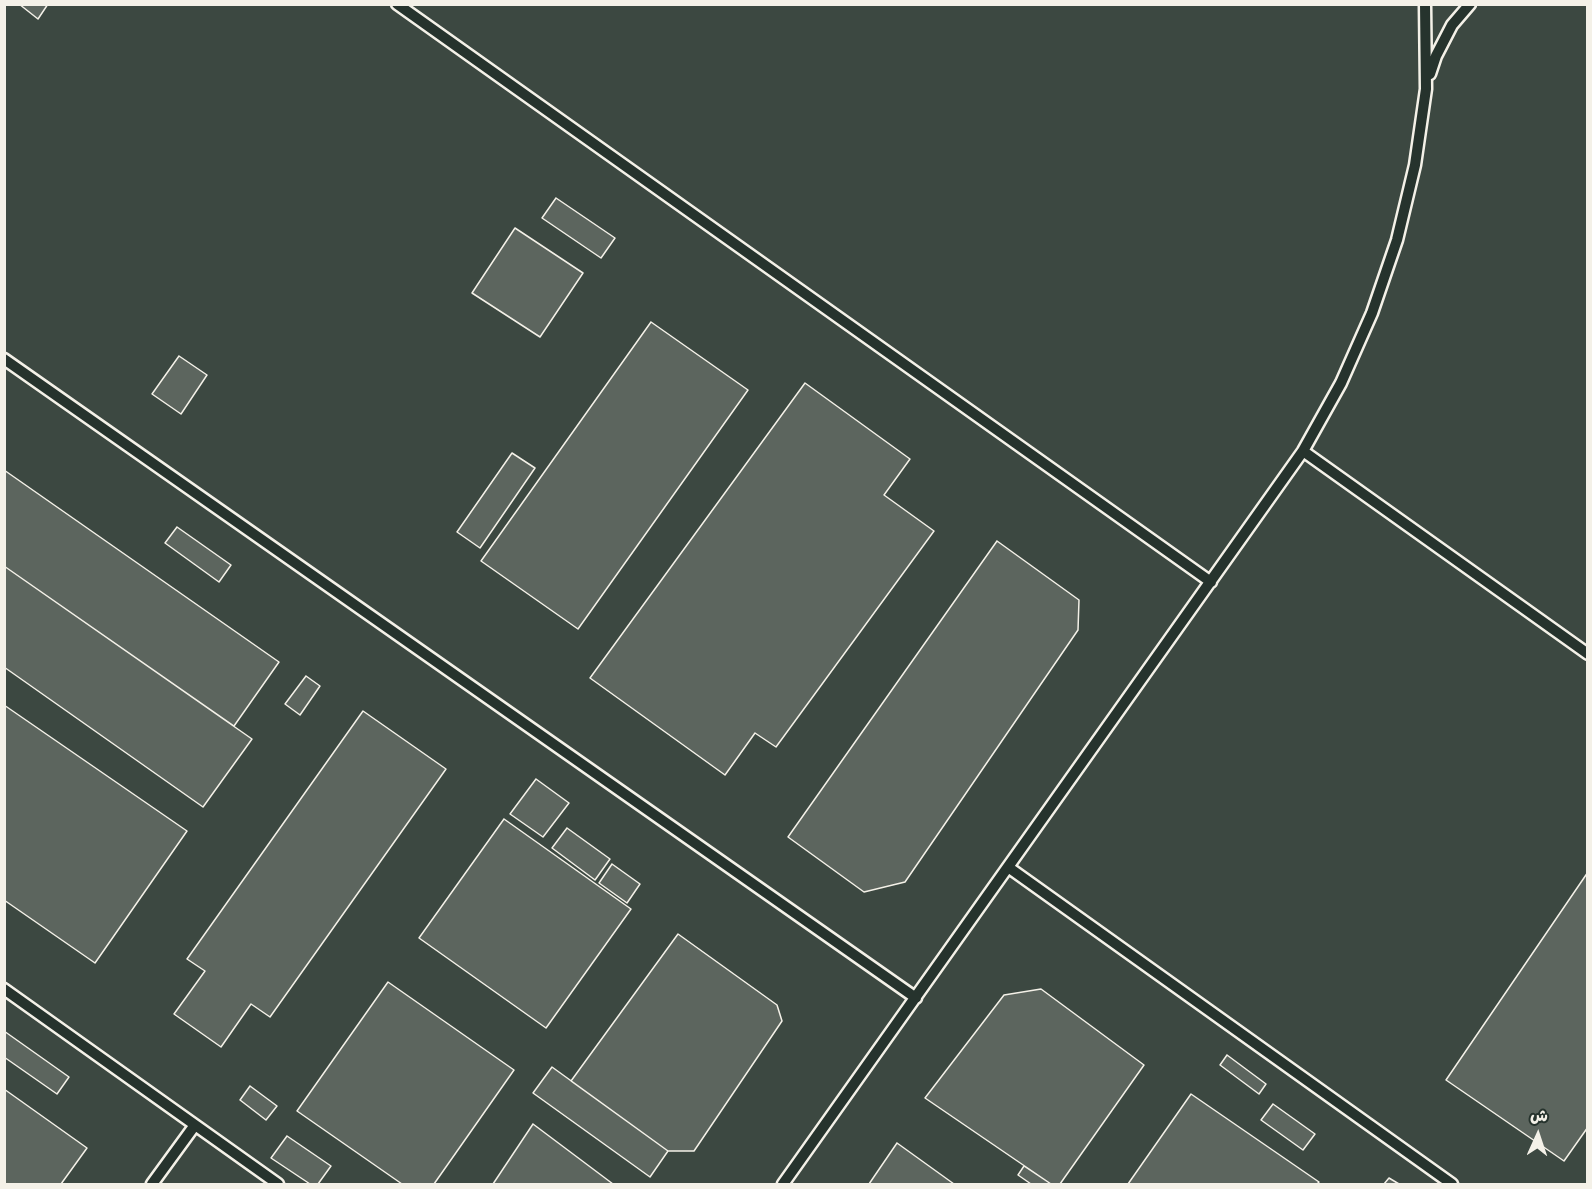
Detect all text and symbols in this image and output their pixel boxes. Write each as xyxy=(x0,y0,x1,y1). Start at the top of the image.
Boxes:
north arrow xyxy=(1508,1105,1568,1165)
text: ش xyxy=(1530,1105,1548,1129)

